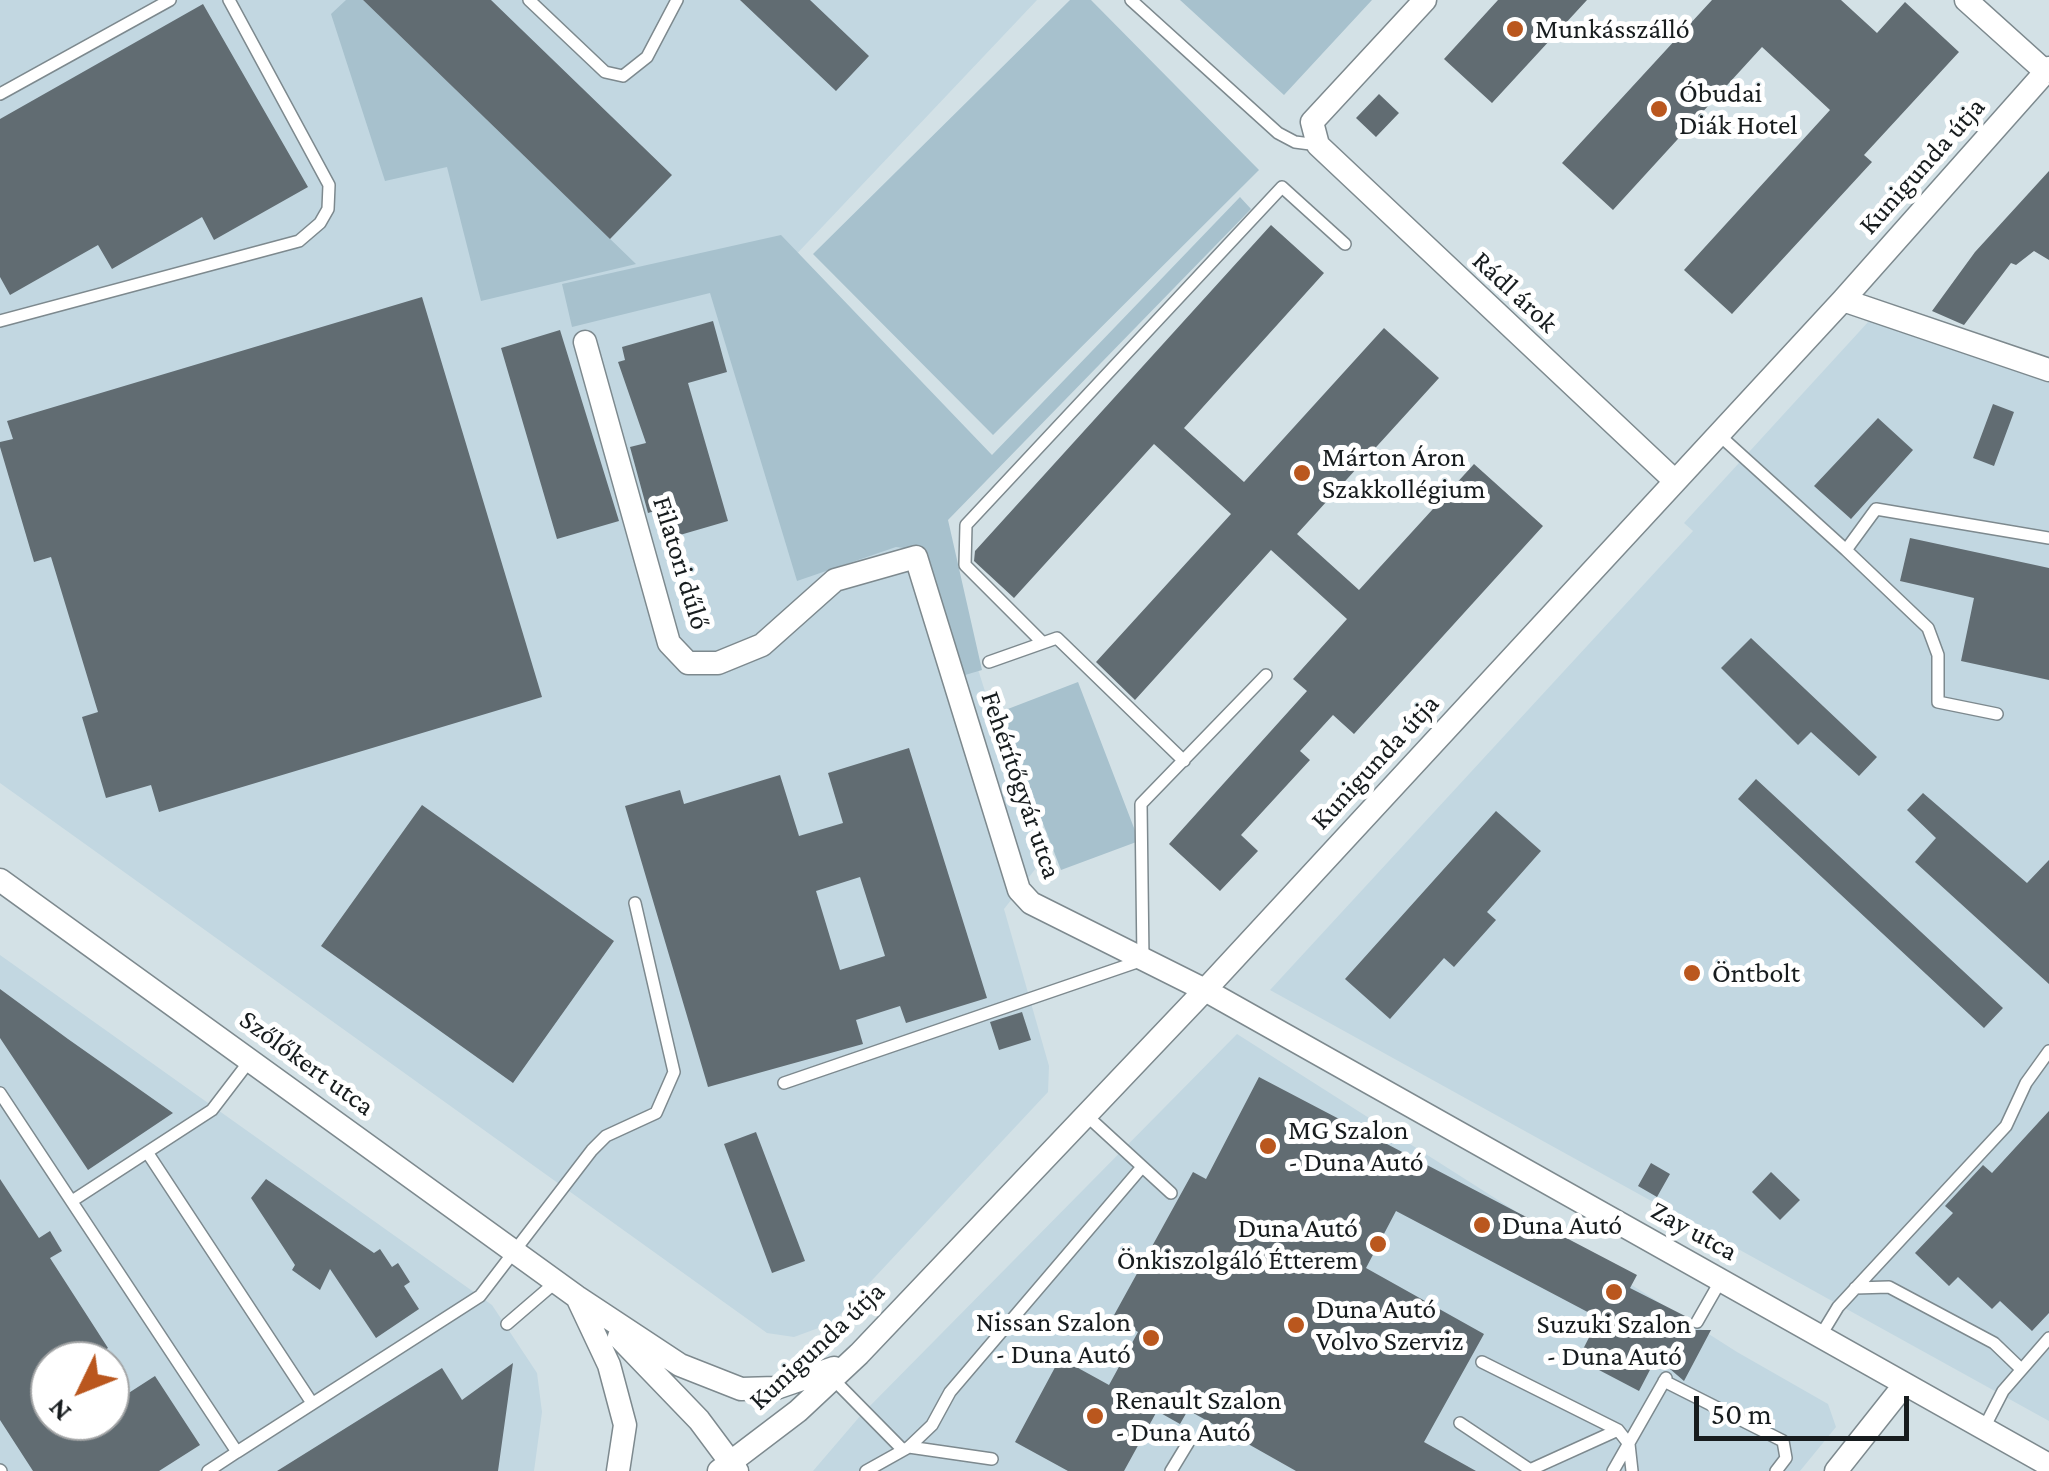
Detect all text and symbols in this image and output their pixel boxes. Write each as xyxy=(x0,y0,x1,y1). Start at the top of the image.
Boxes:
place label: Munkásszálló xyxy=(1535,12,1690,46)
marker: Munkásszálló xyxy=(1504,18,1526,40)
place label: Óbudai Diák Hotel xyxy=(1679,76,1798,142)
street label: Kunigunda útja xyxy=(1852,90,1992,242)
marker: Óbudai Diák Hotel xyxy=(1648,98,1670,120)
street label: Rádl árok xyxy=(1465,244,1565,340)
place label: Márton Áron Szakkollégium xyxy=(1322,440,1486,506)
marker: Márton Áron Szakkollégium xyxy=(1291,462,1313,484)
street label: Filatori dűlő xyxy=(645,492,717,634)
street label: Fehérítőgyár utca xyxy=(973,687,1069,883)
street label: Kunigunda útja xyxy=(1304,687,1446,837)
place label: Öntbolt xyxy=(1712,956,1800,990)
marker: Öntbolt xyxy=(1681,962,1703,984)
street label: Szőlőkert utca xyxy=(233,1003,381,1123)
place label: MG Szalon - Duna Autó xyxy=(1288,1113,1424,1179)
marker: MG Szalon - Duna Autó xyxy=(1257,1135,1279,1157)
street label: Zay utca xyxy=(1645,1194,1743,1268)
place label: Duna Autó xyxy=(1502,1208,1622,1242)
place label: Duna Autó Önkiszolgáló Étterem xyxy=(1117,1211,1358,1277)
marker: Duna Autó xyxy=(1471,1214,1493,1236)
marker: Duna Autó Önkiszolgáló Étterem xyxy=(1367,1233,1389,1255)
street label: Kunigunda útja xyxy=(742,1275,892,1417)
marker: Suzuki Szalon - Duna Autó xyxy=(1603,1281,1625,1303)
place label: Duna Autó Volvo Szerviz xyxy=(1316,1292,1463,1358)
place label: Nissan Szalon - Duna Autó xyxy=(976,1305,1131,1371)
place label: Suzuki Szalon - Duna Autó xyxy=(1537,1307,1691,1373)
marker: Duna Autó Volvo Szerviz xyxy=(1285,1314,1307,1336)
marker: Nissan Szalon - Duna Autó xyxy=(1140,1327,1162,1349)
north arrow xyxy=(30,1341,130,1441)
scale bar xyxy=(1699,1376,1914,1438)
place label: Renault Szalon - Duna Autó xyxy=(1115,1383,1281,1449)
text: N xyxy=(41,1393,77,1428)
text: 50 m xyxy=(1711,1397,1772,1430)
marker: Renault Szalon - Duna Autó xyxy=(1084,1405,1106,1427)

